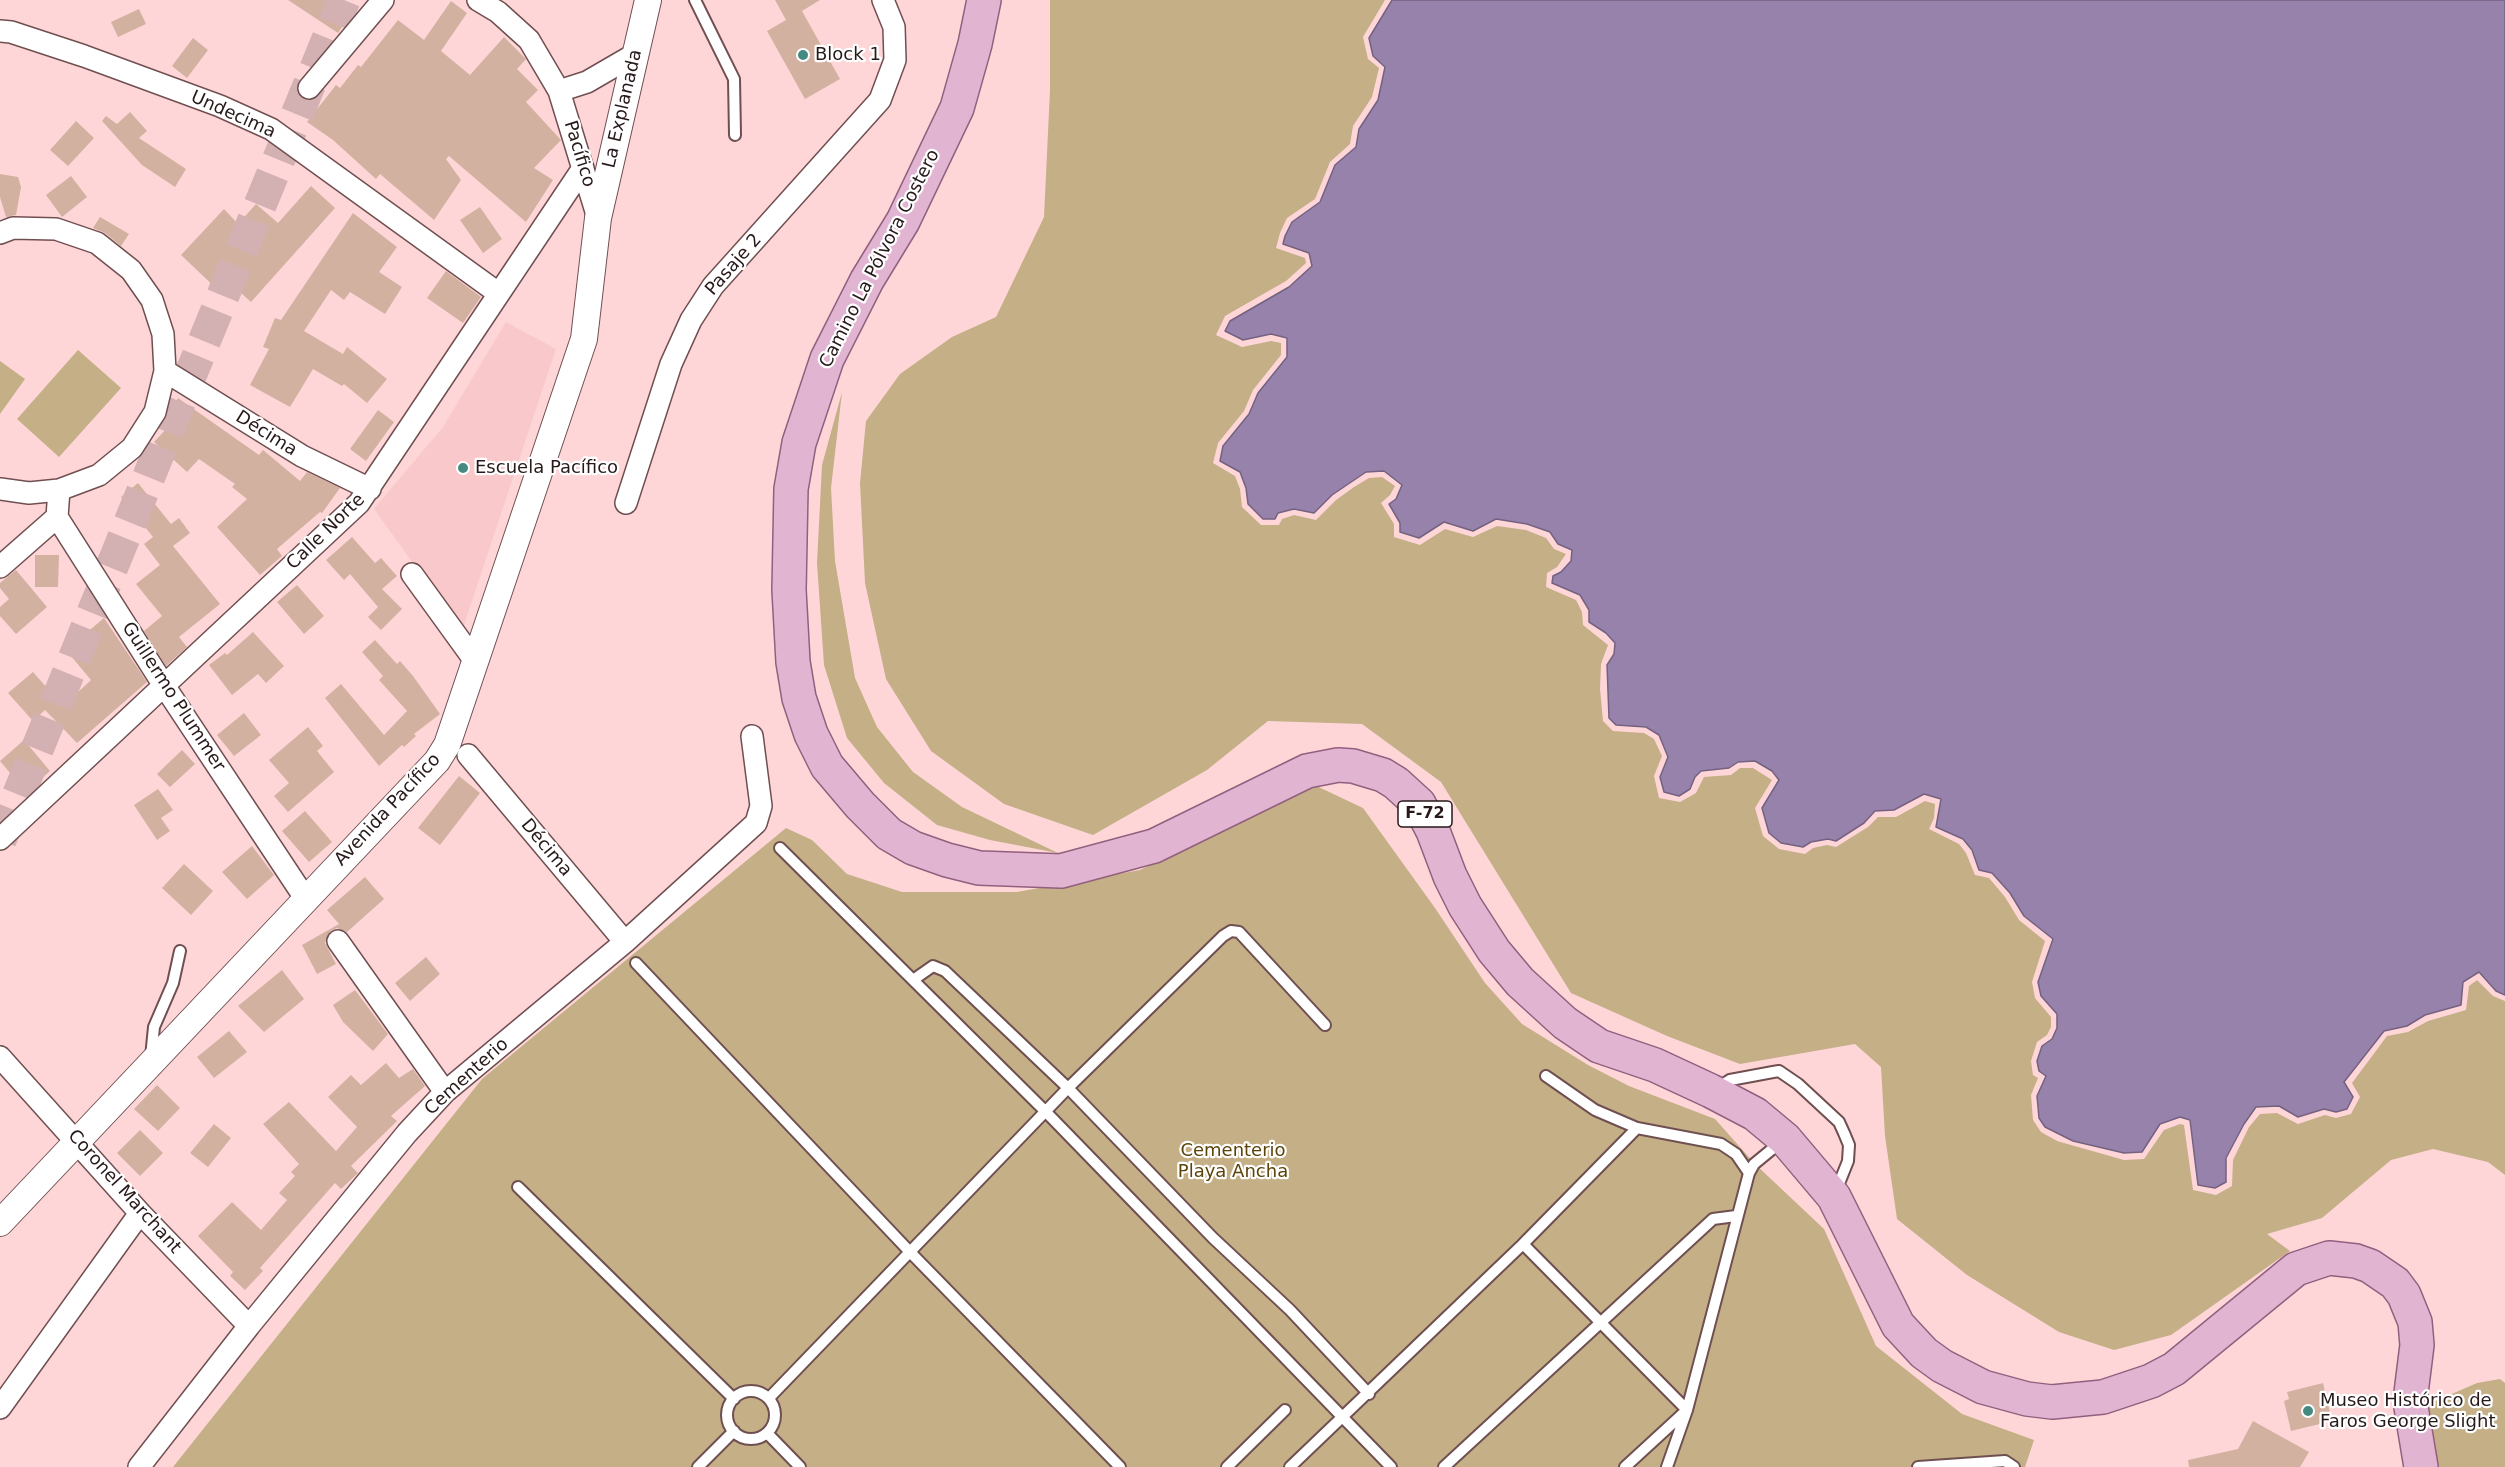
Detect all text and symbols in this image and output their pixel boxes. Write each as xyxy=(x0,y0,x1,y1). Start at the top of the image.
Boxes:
place label: Block 1 xyxy=(815,44,881,66)
street label: La Explanada xyxy=(599,48,647,170)
marker: Block 1 xyxy=(796,48,810,62)
street label: Undecima xyxy=(187,87,279,143)
street label: Pacífico xyxy=(559,118,599,190)
street label: Camino La Pólvora Costero xyxy=(815,146,945,372)
street label: Pasaje 2 xyxy=(701,230,767,300)
street label: Décima xyxy=(231,407,301,461)
place label: Escuela Pacífico xyxy=(475,457,618,479)
marker: Escuela Pacífico xyxy=(456,461,470,475)
street label: Calle Norte xyxy=(282,489,370,575)
street label: Guillermo Plummer xyxy=(117,618,229,776)
street label: Avenida Pacífico xyxy=(330,749,446,871)
road number: F-72 xyxy=(1398,801,1452,827)
street label: Décima xyxy=(516,815,576,881)
street label: Cementerio xyxy=(421,1034,513,1120)
street label: Coronel Marchant xyxy=(63,1126,185,1258)
park label: Cementerio Playa Ancha xyxy=(1178,1140,1288,1182)
place label: Museo Histórico de Faros George Slight xyxy=(2320,1390,2496,1432)
marker: Museo Histórico de Faros George Slight xyxy=(2301,1404,2315,1418)

